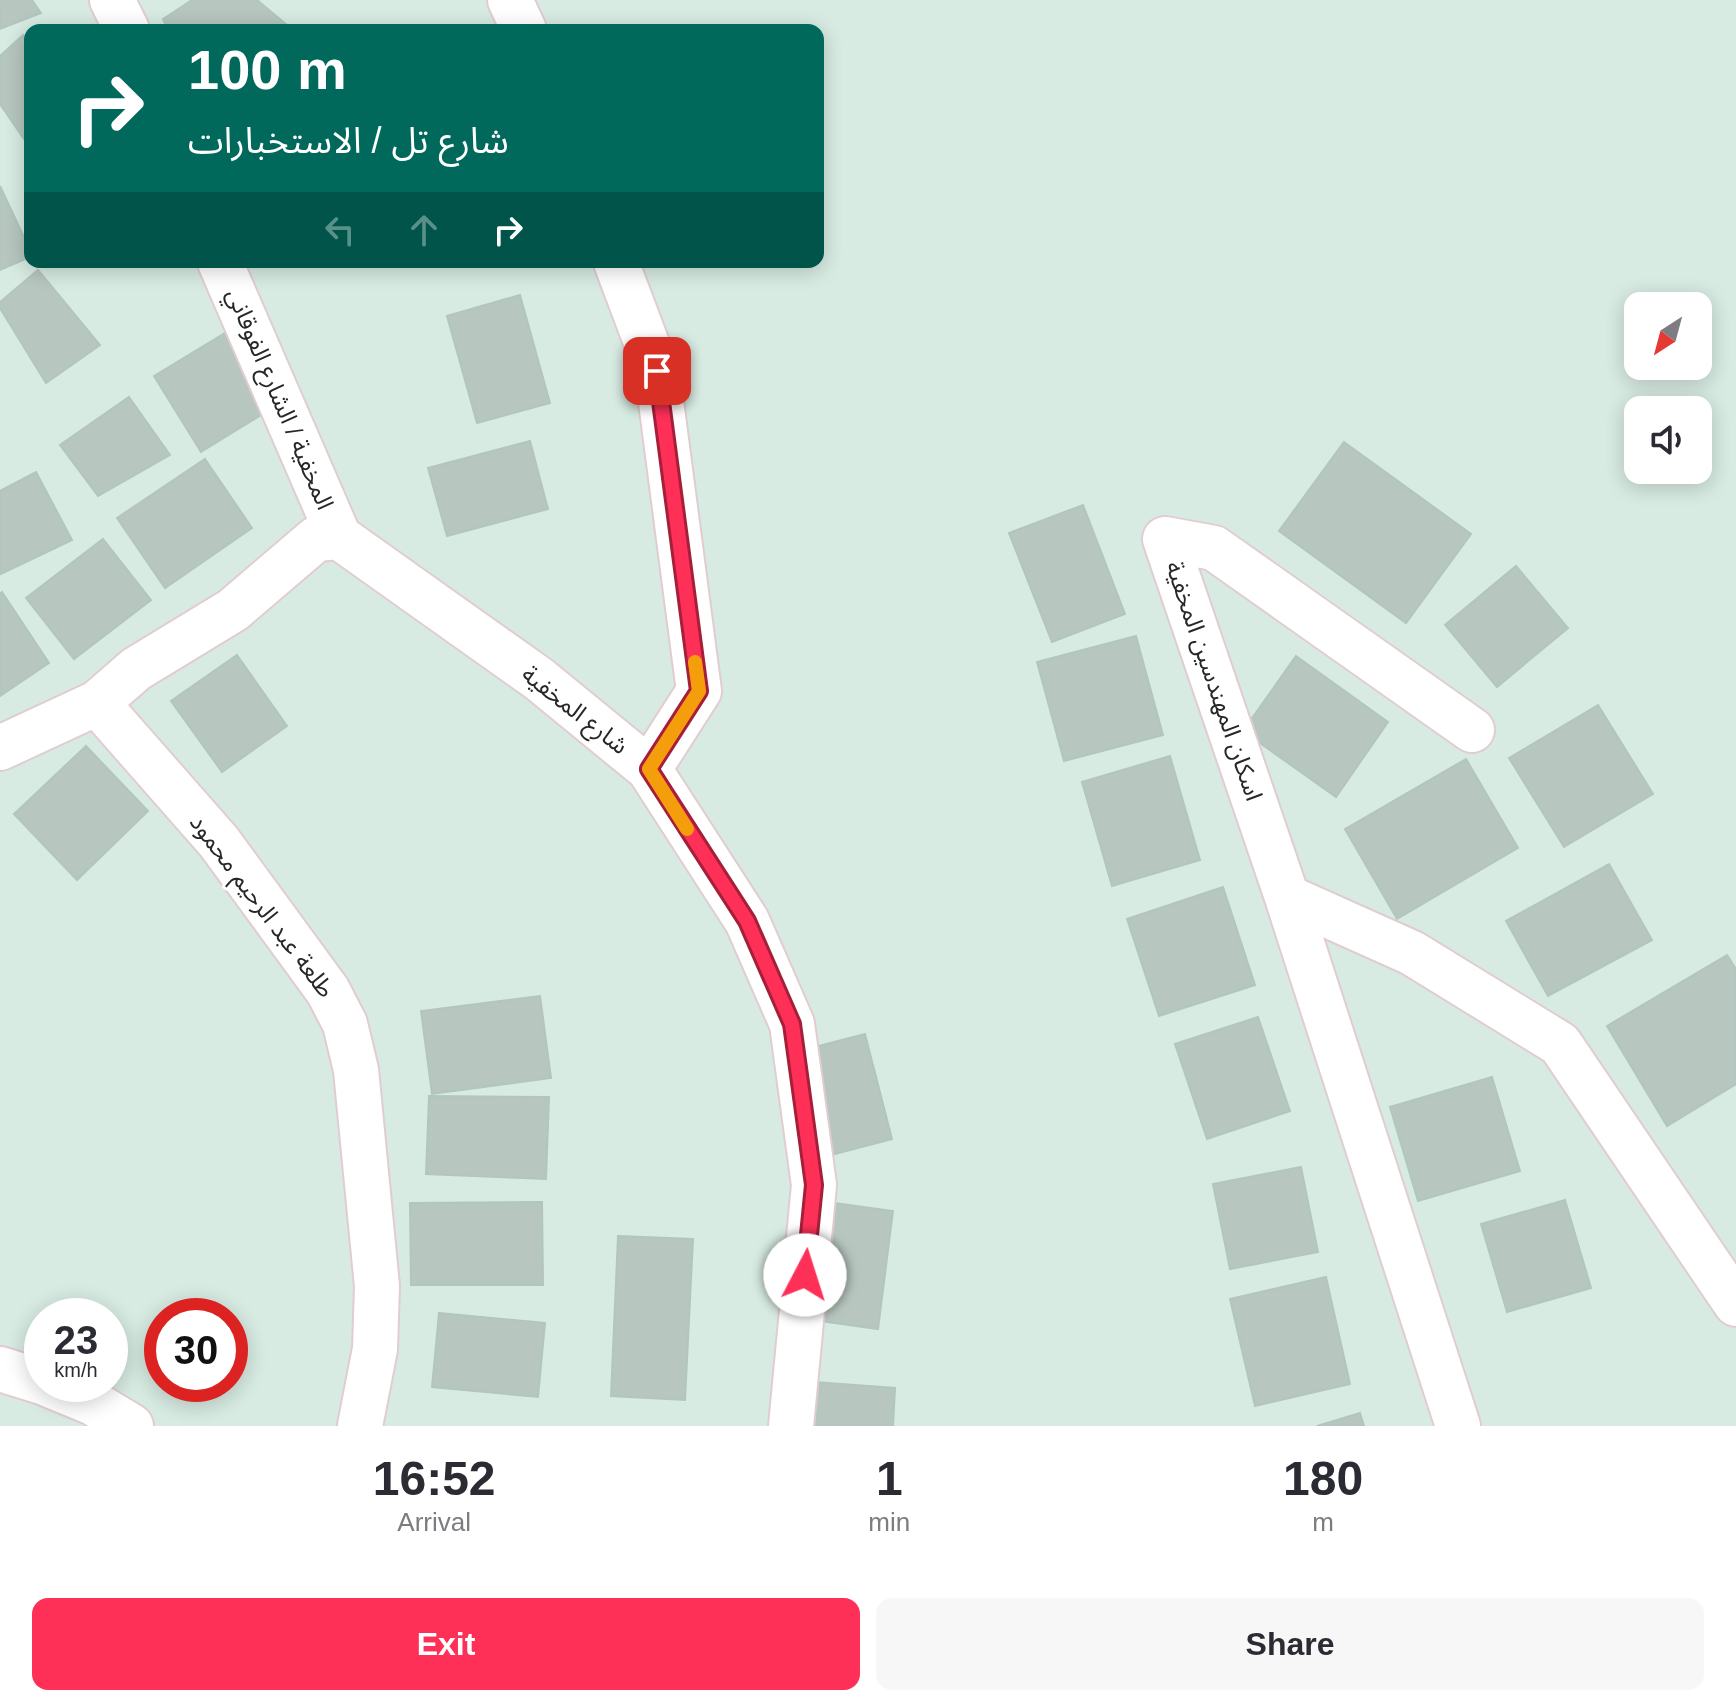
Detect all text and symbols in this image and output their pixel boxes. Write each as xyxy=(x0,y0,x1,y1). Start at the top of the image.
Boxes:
text: 100 m xyxy=(188,38,347,101)
icon: right xyxy=(56,56,160,160)
text: شارع تل / الاستخبارات xyxy=(188,120,509,161)
icon: left xyxy=(318,208,362,252)
icon: ahead xyxy=(402,208,446,252)
icon: right xyxy=(486,208,530,252)
street label: المخفية / الشارع الفوقاني xyxy=(216,284,339,516)
north arrow xyxy=(1624,292,1712,380)
map controls xyxy=(1624,292,1712,484)
pin xyxy=(623,337,691,405)
icon: arrive xyxy=(635,349,679,393)
button: sound xyxy=(1624,396,1712,484)
street label: اسكان المهندسين المخفية xyxy=(1160,558,1268,804)
street label: شارع المخفية xyxy=(514,660,634,763)
street label: طلعة عبد الرحيم محمود xyxy=(182,809,340,1005)
position arrow xyxy=(763,1233,847,1317)
speed limit sign: 30 xyxy=(144,1298,248,1402)
text: 23 xyxy=(54,1318,98,1362)
text: km/h xyxy=(54,1359,98,1381)
text: 16:52 xyxy=(373,1452,496,1505)
text: 1 xyxy=(876,1452,903,1505)
text: 180 xyxy=(1283,1452,1363,1505)
text: Arrival xyxy=(397,1507,471,1537)
text: min xyxy=(868,1507,910,1537)
text: m xyxy=(1312,1507,1334,1537)
button: Exit xyxy=(32,1598,860,1690)
button: Share xyxy=(876,1598,1704,1690)

